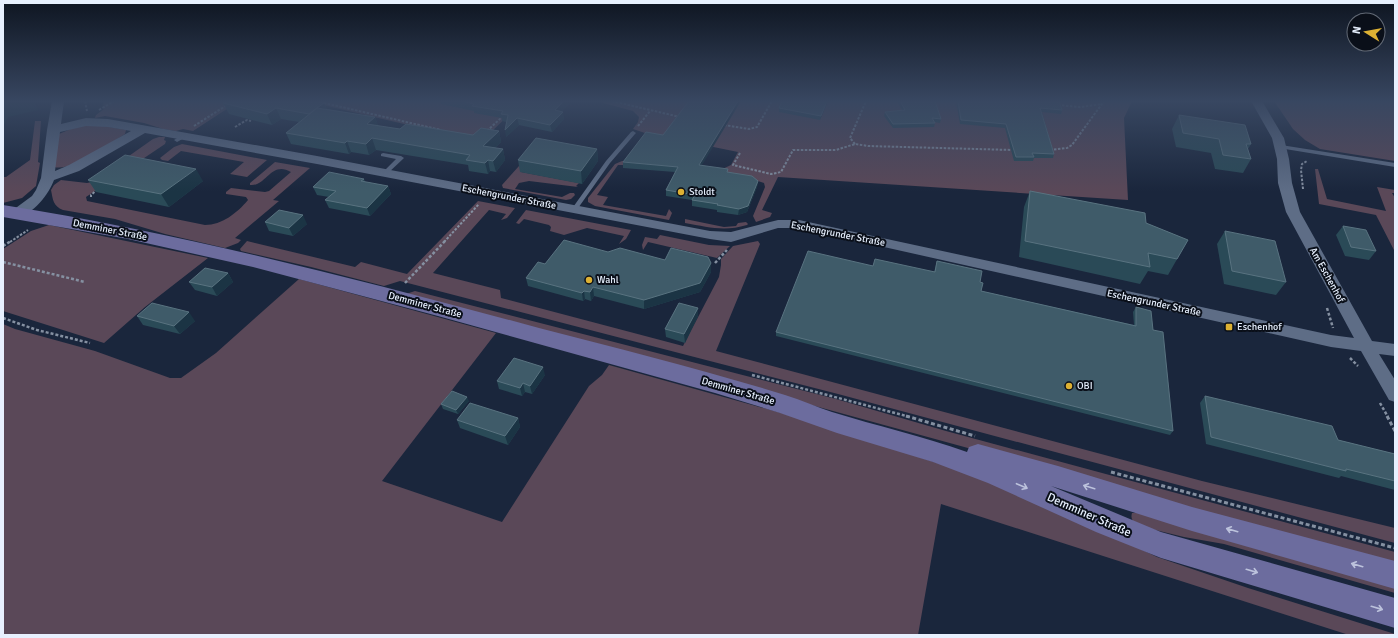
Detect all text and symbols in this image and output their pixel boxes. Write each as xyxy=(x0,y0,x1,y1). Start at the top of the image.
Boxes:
north arrow xyxy=(1346,12,1386,52)
text: N xyxy=(1350,25,1364,35)
street label: Eschengrunder Straße xyxy=(461,182,557,212)
place label: Stoldt xyxy=(689,186,715,198)
marker: Stoldt xyxy=(676,187,686,197)
street label: Demminer Straße xyxy=(72,217,148,243)
street label: Eschengrunder Straße xyxy=(790,219,886,249)
street label: Am Eschenhof xyxy=(1307,245,1347,305)
place label: Wahl xyxy=(597,274,619,286)
marker: Wahl xyxy=(584,275,594,285)
street label: Eschengrunder Straße xyxy=(1106,287,1202,319)
street label: Demminer Straße xyxy=(387,289,463,321)
place label: Eschenhof xyxy=(1237,321,1282,333)
marker: Eschenhof xyxy=(1224,322,1234,332)
street label: Demminer Straße xyxy=(700,375,776,407)
place label: OBI xyxy=(1077,380,1093,392)
marker: OBI xyxy=(1064,381,1074,391)
one-way arrow xyxy=(1084,482,1096,490)
one-way arrow xyxy=(1016,483,1028,490)
street label: Demminer Straße xyxy=(1045,490,1133,540)
one-way arrow xyxy=(1226,526,1239,533)
one-way arrow xyxy=(1351,561,1364,568)
one-way arrow xyxy=(1245,568,1258,575)
one-way arrow xyxy=(1370,604,1383,612)

